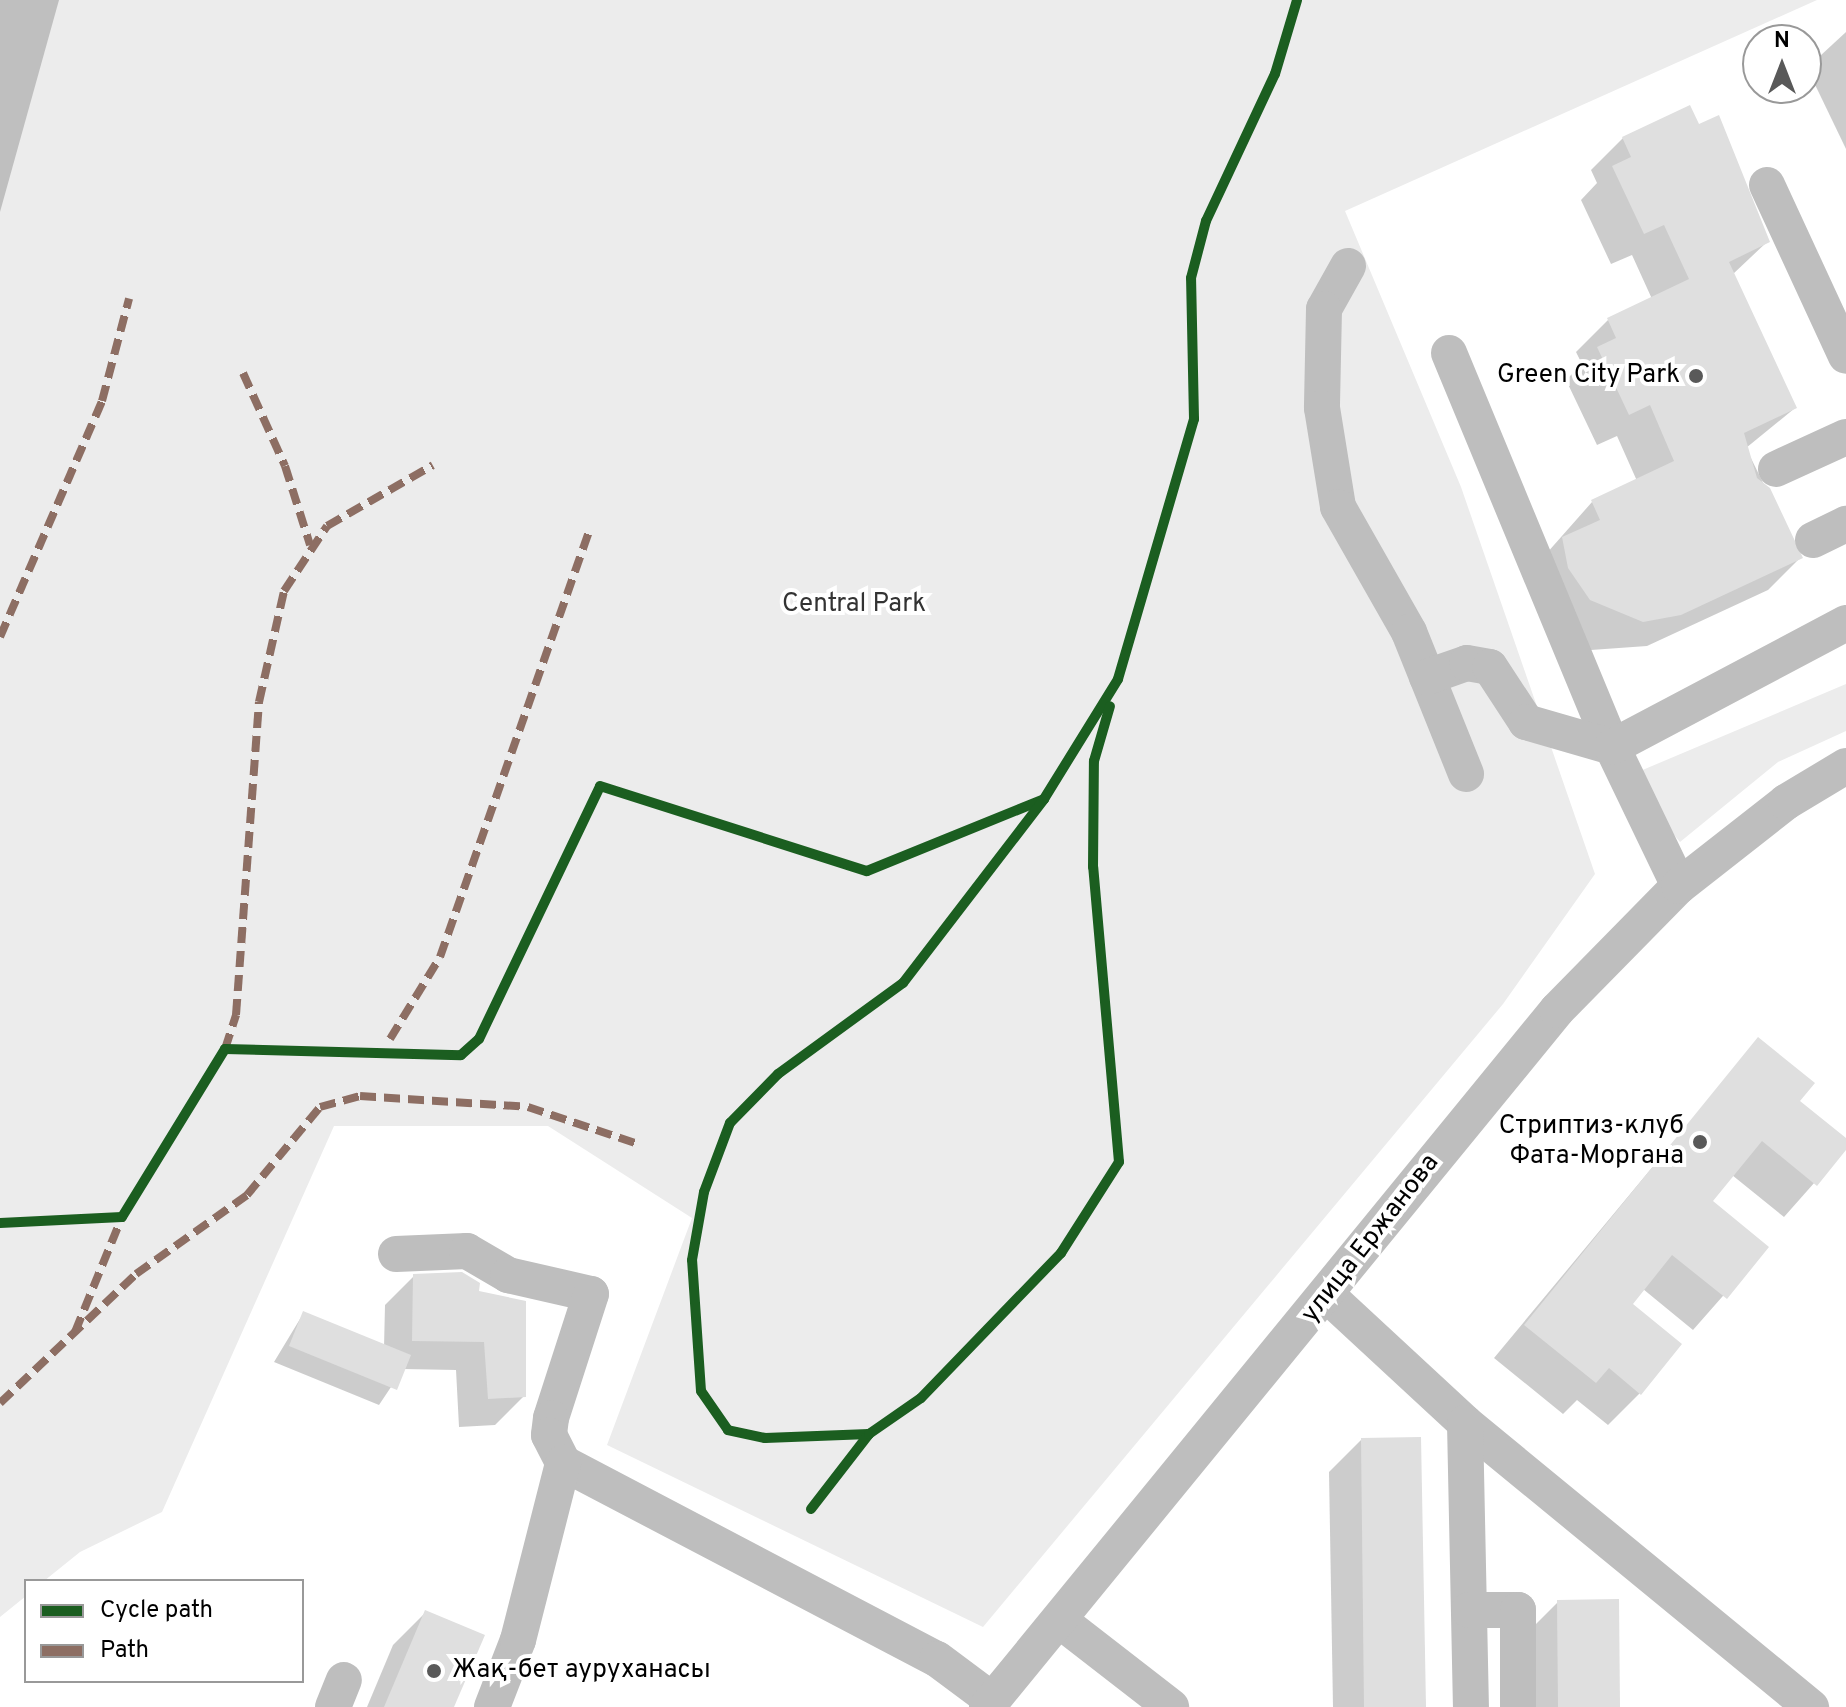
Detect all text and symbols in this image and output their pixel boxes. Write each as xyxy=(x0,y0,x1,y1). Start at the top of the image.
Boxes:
north arrow xyxy=(1742,24,1822,104)
text: N xyxy=(1774,28,1790,55)
place label: Green City Park xyxy=(1497,360,1680,392)
marker: Green City Park xyxy=(1687,367,1705,385)
park label: Central Park xyxy=(782,589,926,621)
place label: Стриптиз-клуб Фата-Моргана xyxy=(1499,1111,1684,1172)
marker: Стриптиз-клуб Фата-Моргана xyxy=(1691,1133,1709,1151)
street label: улица Ержанова xyxy=(1295,1148,1447,1330)
legend xyxy=(24,1579,304,1683)
text: Cycle path xyxy=(100,1596,213,1626)
text: Path xyxy=(100,1636,149,1666)
place label: Жақ-бет ауруханасы xyxy=(452,1655,711,1687)
marker: Жақ-бет ауруханасы xyxy=(423,1660,445,1682)

